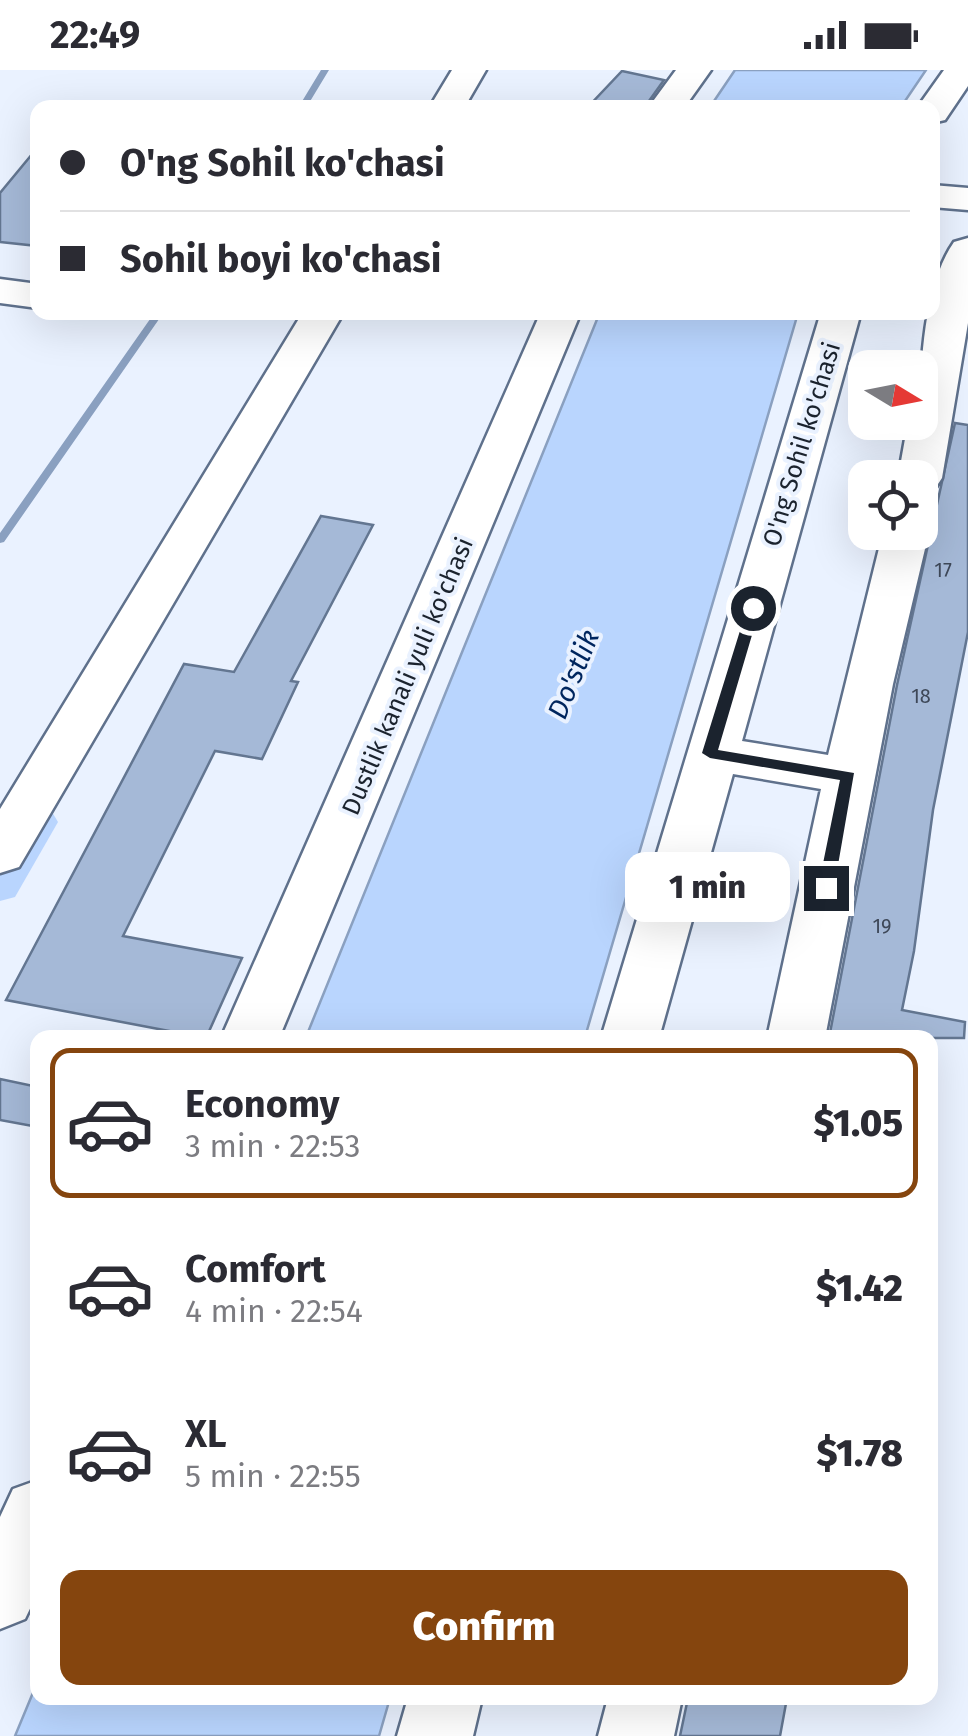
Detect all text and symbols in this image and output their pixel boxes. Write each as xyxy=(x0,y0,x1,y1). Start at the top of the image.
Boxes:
text: 22:49 xyxy=(50,12,140,58)
text: O'ng Sohil ko'chasi xyxy=(120,140,445,186)
text: Sohil boyi ko'chasi xyxy=(120,236,441,282)
street label: O'ng Sohil ko'chasi xyxy=(757,339,847,550)
north arrow xyxy=(848,350,938,440)
map controls xyxy=(848,350,938,550)
button: locate xyxy=(848,460,938,550)
street label: Dustlik kanali yuli ko'chasi xyxy=(336,533,480,820)
house number: 17 xyxy=(934,558,952,582)
route start xyxy=(731,586,776,631)
water label: Do'stlik xyxy=(541,625,606,724)
house number: 18 xyxy=(911,684,931,708)
callout: 1 min xyxy=(626,853,791,923)
route end xyxy=(804,866,849,911)
text: 1 min xyxy=(669,868,746,906)
house number: 19 xyxy=(872,914,892,938)
icon: car xyxy=(65,1078,155,1168)
text: Economy xyxy=(185,1081,340,1127)
text: $1.05 xyxy=(813,1100,903,1146)
text: 3 min · 22:53 xyxy=(185,1127,361,1165)
icon: car xyxy=(65,1243,155,1333)
text: Comfort xyxy=(185,1246,326,1292)
text: $1.42 xyxy=(816,1265,903,1311)
text: 4 min · 22:54 xyxy=(185,1292,363,1330)
icon: car xyxy=(65,1408,155,1498)
text: XL xyxy=(185,1411,227,1457)
text: $1.78 xyxy=(816,1430,903,1476)
text: 5 min · 22:55 xyxy=(185,1457,361,1495)
button: Confirm xyxy=(60,1570,908,1685)

